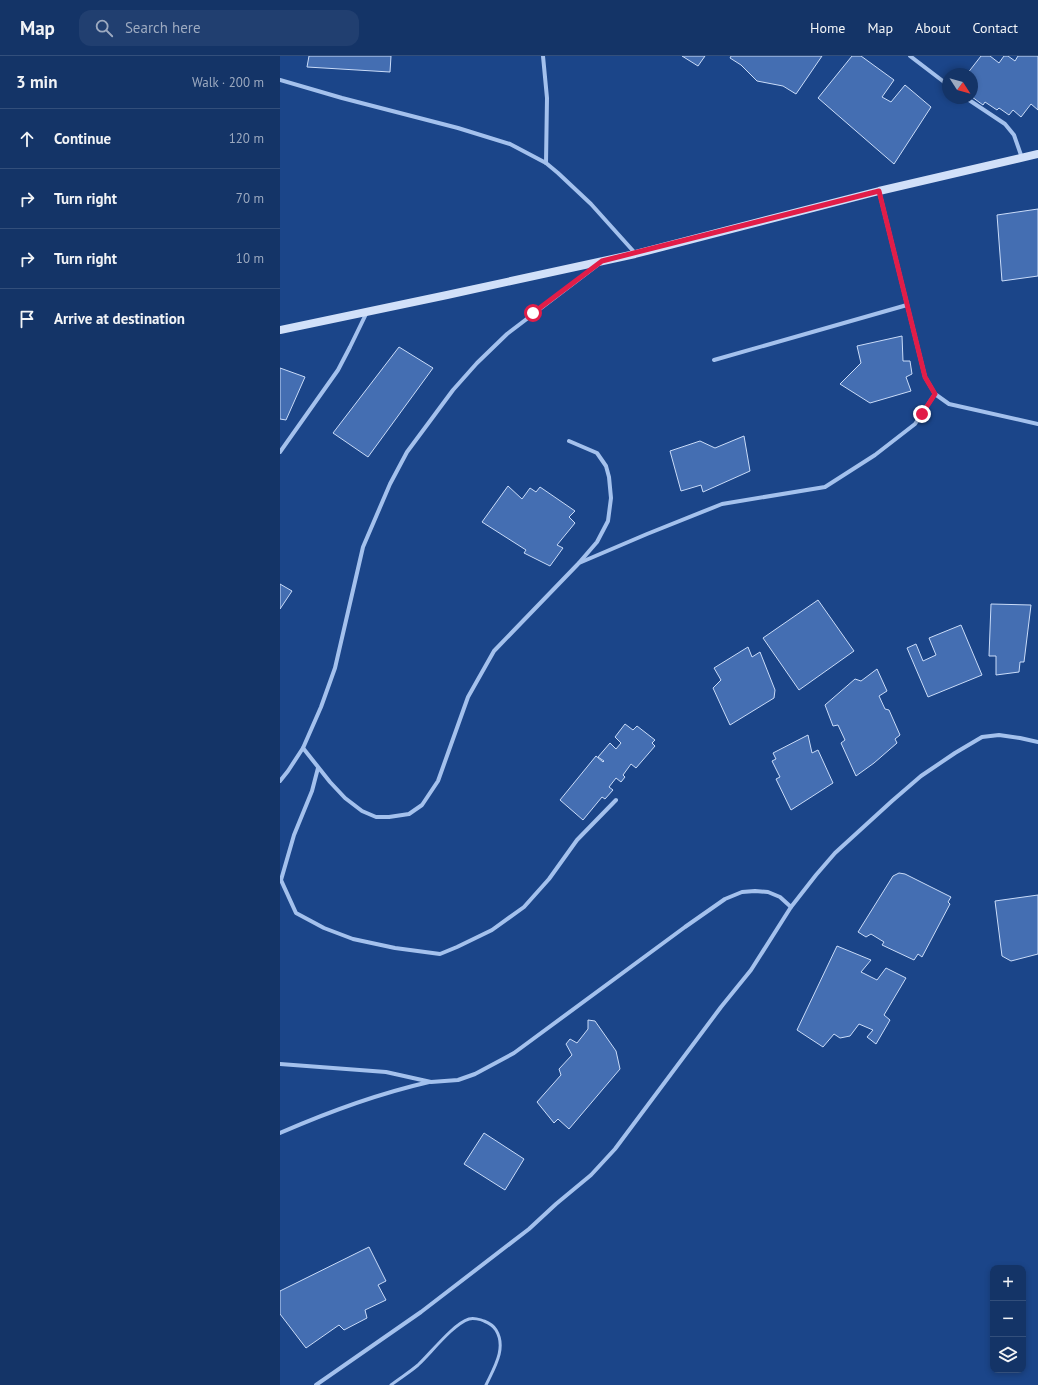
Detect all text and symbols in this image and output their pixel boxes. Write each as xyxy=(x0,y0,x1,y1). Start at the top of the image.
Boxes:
search box xyxy=(79,10,359,46)
text: Map xyxy=(20,16,55,40)
icon: search xyxy=(93,17,115,39)
text: Search here xyxy=(125,18,201,37)
text: Home xyxy=(810,19,845,37)
text: Map xyxy=(867,19,893,37)
text: About xyxy=(915,19,951,37)
text: Contact xyxy=(973,19,1018,37)
north arrow xyxy=(942,68,978,104)
text: 3 min xyxy=(16,71,57,93)
text: Walk · 200 m xyxy=(192,74,264,91)
icon: ahead xyxy=(16,128,38,150)
text: Continue xyxy=(54,129,111,148)
text: 120 m xyxy=(229,130,264,147)
icon: right xyxy=(16,188,38,210)
text: Turn right xyxy=(54,189,117,208)
text: 70 m xyxy=(236,190,264,207)
icon: right xyxy=(16,248,38,270)
text: Turn right xyxy=(54,249,117,268)
text: 10 m xyxy=(236,250,264,267)
route start xyxy=(524,304,542,322)
icon: arrive xyxy=(16,308,38,330)
text: Arrive at destination xyxy=(54,309,185,328)
route end xyxy=(913,405,931,423)
map controls xyxy=(990,1265,1026,1373)
button: + xyxy=(990,1265,1026,1301)
button: − xyxy=(990,1301,1026,1337)
button: layers xyxy=(990,1337,1026,1373)

